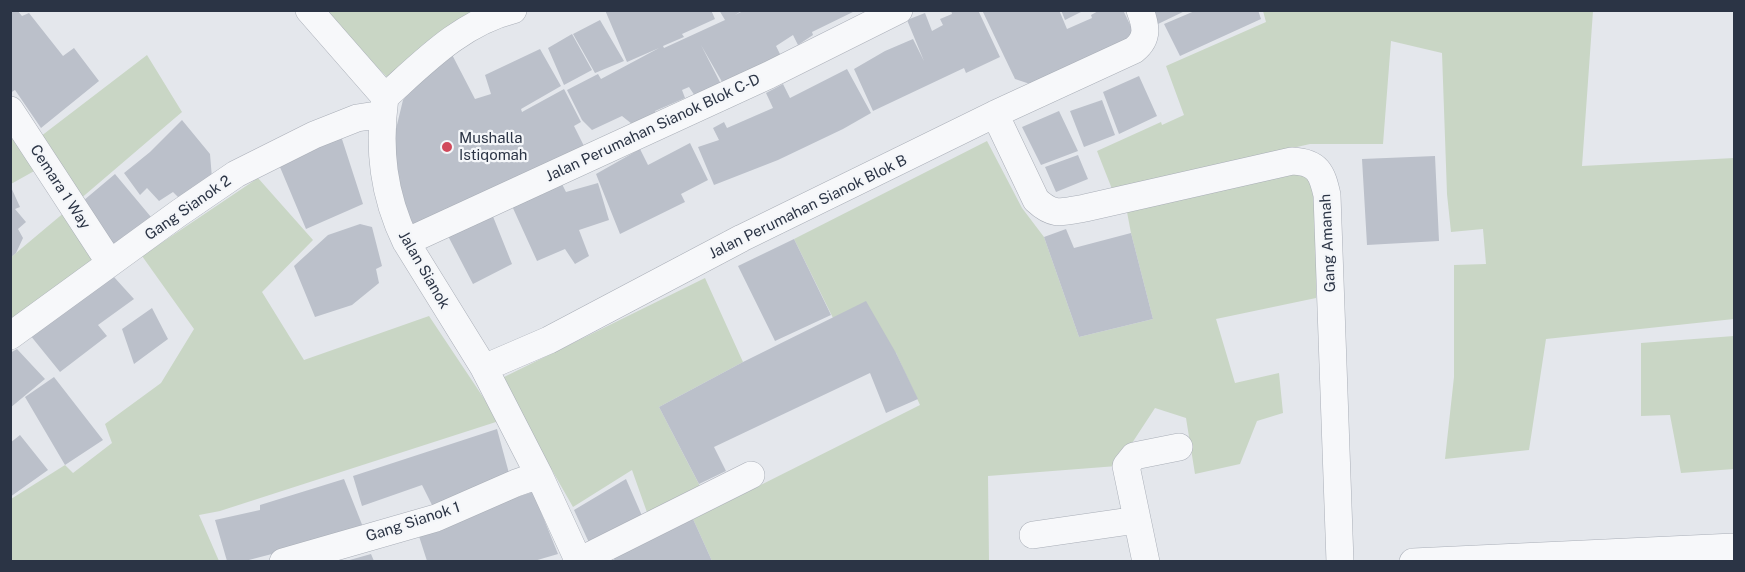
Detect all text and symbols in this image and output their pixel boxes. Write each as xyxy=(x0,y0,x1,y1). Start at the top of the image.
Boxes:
street label: Jalan Perumahan Sianok Blok C-D xyxy=(543,70,763,186)
place label: Mushalla Istiqomah xyxy=(459,129,528,164)
marker: Mushalla Istiqomah xyxy=(440,140,454,154)
street label: Cemara 1 Way xyxy=(26,141,94,233)
street label: Jalan Perumahan Sianok Blok B xyxy=(706,151,910,263)
street label: Gang Sianok 2 xyxy=(141,172,235,244)
street label: Gang Amanah xyxy=(1316,193,1340,293)
street label: Jalan Sianok xyxy=(395,228,453,312)
street label: Gang Sianok 1 xyxy=(363,498,463,546)

